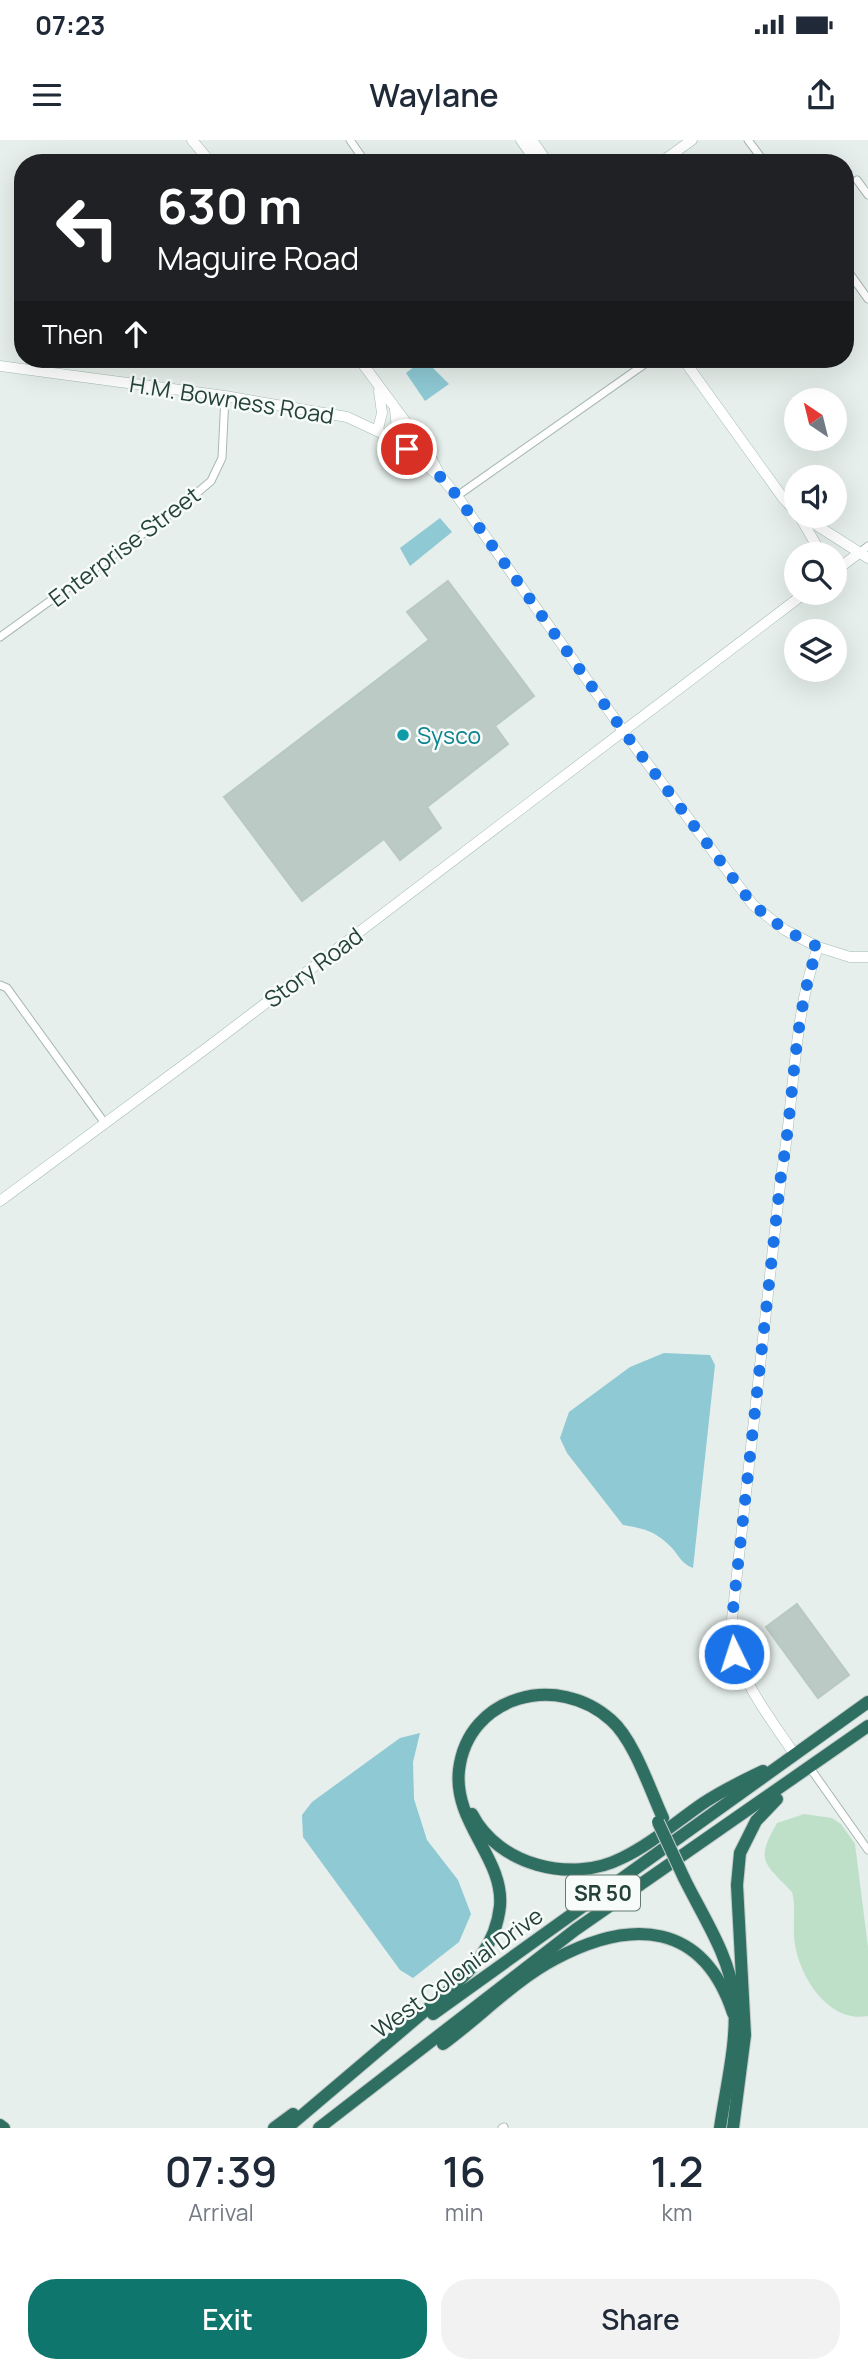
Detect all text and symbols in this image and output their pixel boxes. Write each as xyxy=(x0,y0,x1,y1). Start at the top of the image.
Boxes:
text: 07:23 xyxy=(35,7,106,43)
text: Waylane xyxy=(369,73,499,117)
icon: menu xyxy=(28,76,66,114)
icon: share xyxy=(802,76,840,114)
text: 630 m xyxy=(157,172,302,239)
icon: left xyxy=(42,182,133,273)
text: Maguire Road xyxy=(157,236,359,280)
icon: ahead xyxy=(117,315,155,353)
text: Then xyxy=(42,316,103,352)
street label: H.M. Bowness Road xyxy=(128,367,336,431)
north arrow xyxy=(784,388,847,452)
map controls xyxy=(784,388,847,682)
pin xyxy=(377,419,437,479)
icon: arrive xyxy=(388,430,426,468)
button: sound xyxy=(784,465,847,528)
street label: Enterprise Street xyxy=(42,478,206,614)
button: search xyxy=(784,542,847,605)
button: layers xyxy=(784,619,847,682)
place label: Sysco xyxy=(417,719,481,751)
marker: Sysco xyxy=(395,727,411,743)
street label: Story Road xyxy=(257,919,369,1015)
position arrow xyxy=(697,1617,771,1691)
road number: SR 50 xyxy=(566,1876,640,1910)
street label: West Colonial Drive xyxy=(365,1899,549,2045)
text: 07:39 xyxy=(165,2142,277,2200)
text: 16 xyxy=(442,2142,486,2200)
text: 1.2 xyxy=(651,2142,703,2200)
text: Arrival xyxy=(188,2196,254,2228)
text: min xyxy=(445,2196,483,2228)
text: km xyxy=(662,2196,692,2228)
button: Exit xyxy=(28,2279,427,2359)
button: Share xyxy=(441,2279,840,2359)

